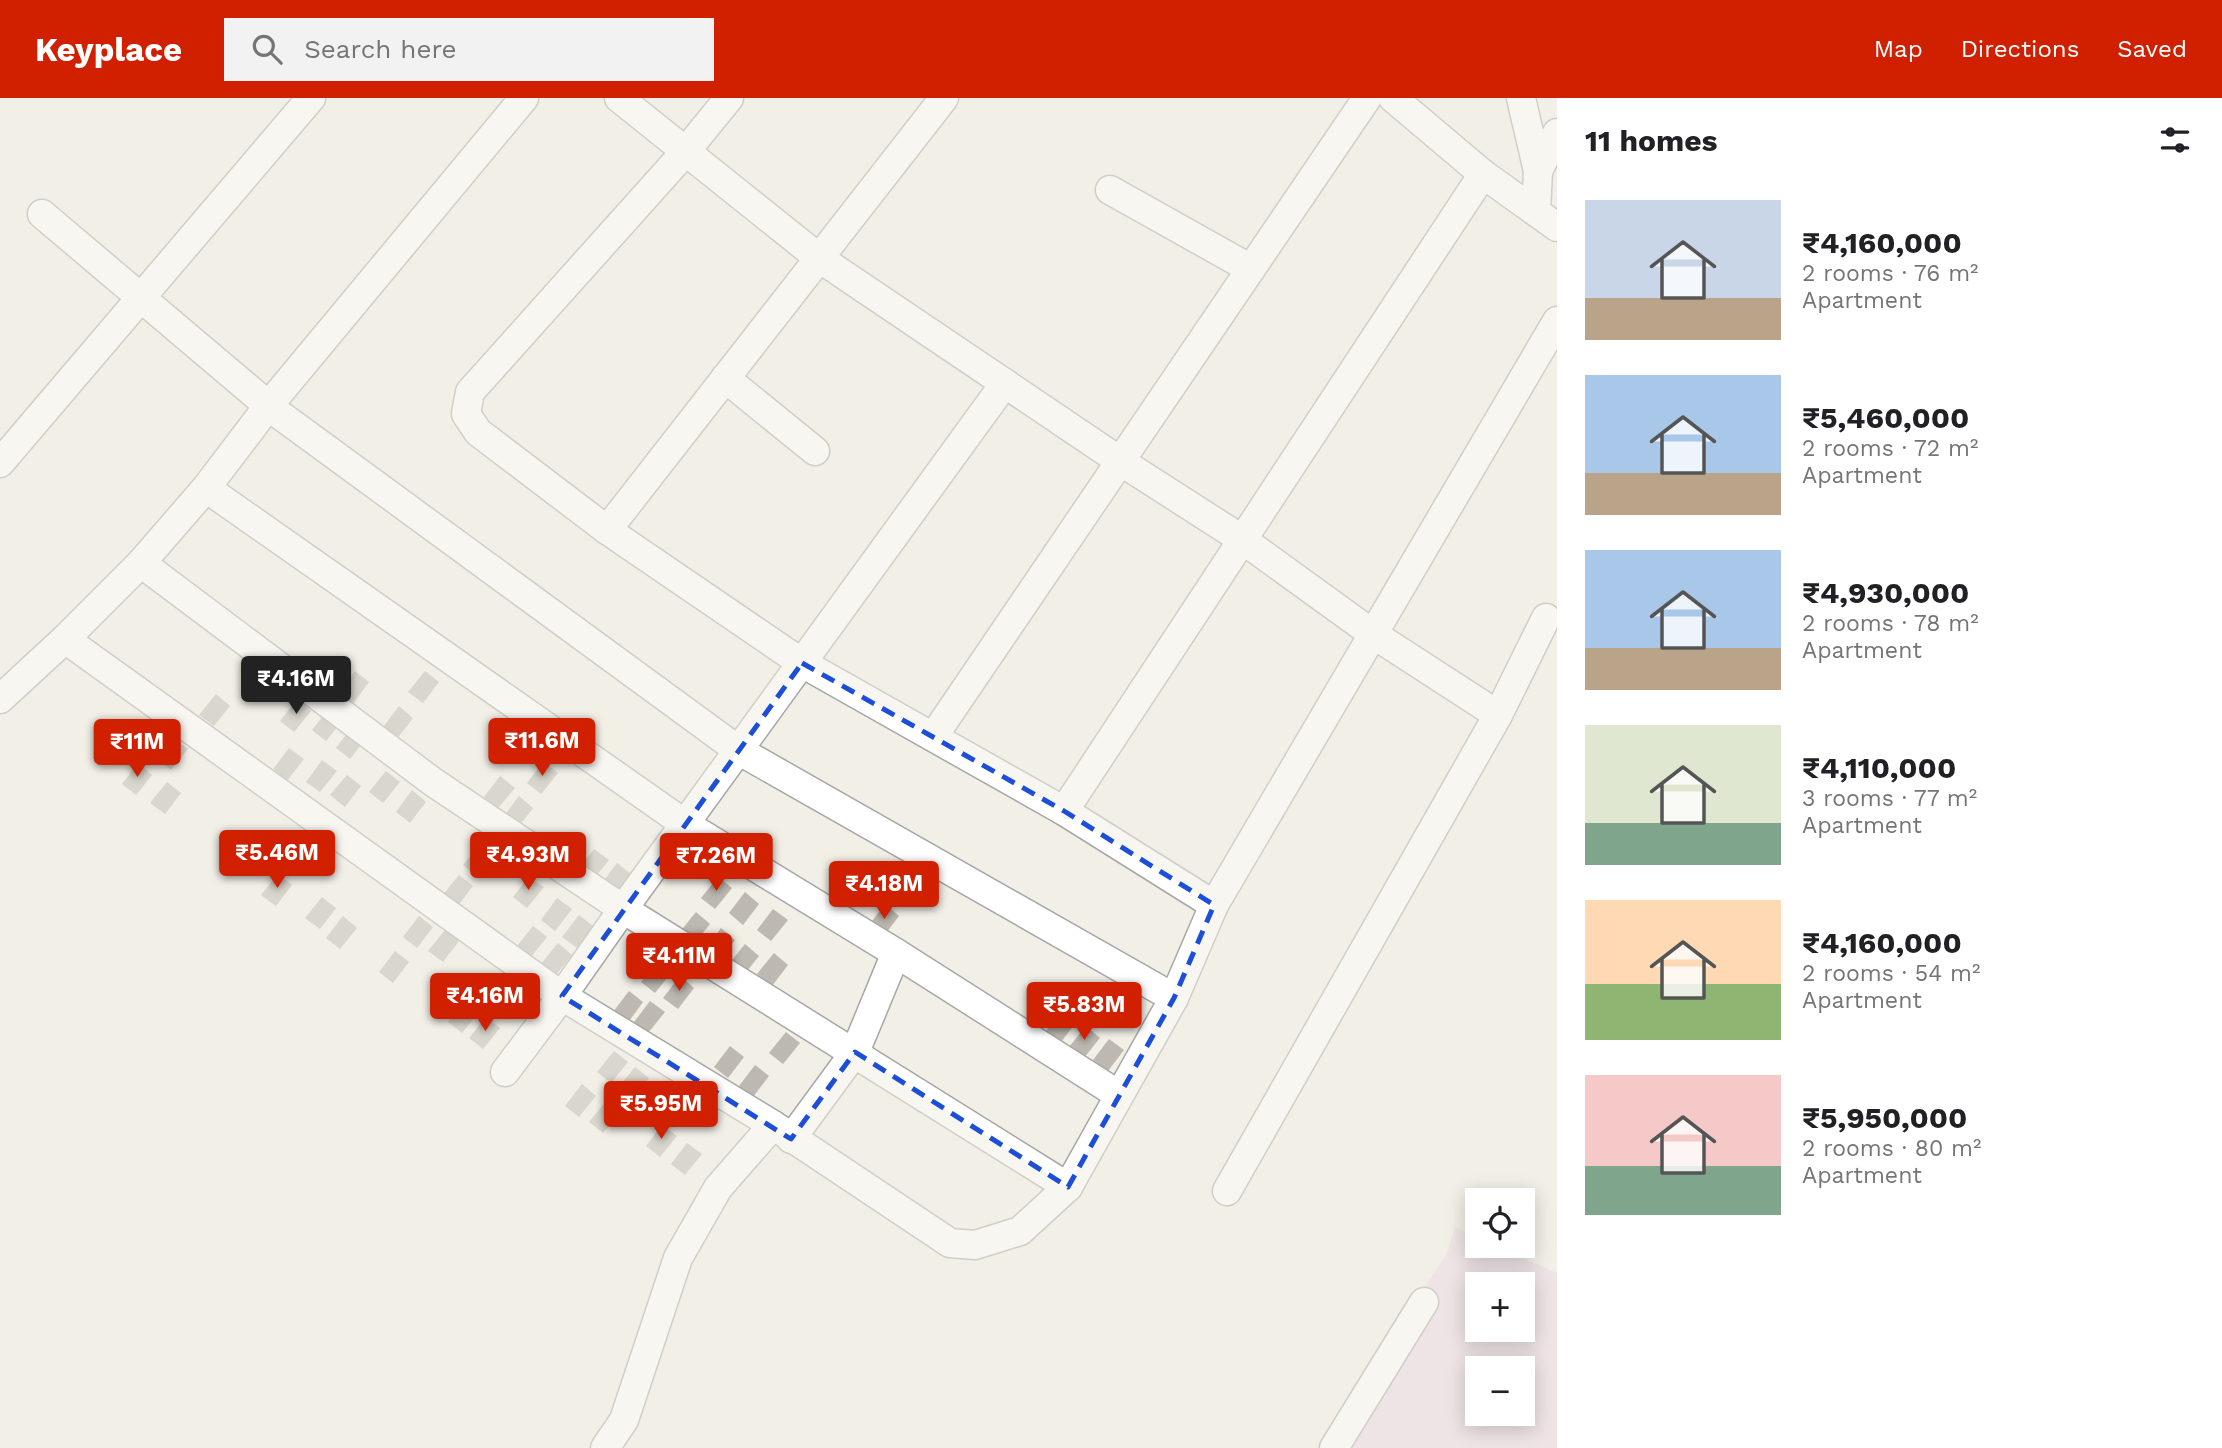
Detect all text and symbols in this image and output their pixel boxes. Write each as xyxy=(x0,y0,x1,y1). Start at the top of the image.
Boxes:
search box xyxy=(224,18,714,81)
text: Keyplace xyxy=(35,30,182,69)
icon: search xyxy=(248,30,286,68)
text: Search here xyxy=(304,34,457,64)
text: Map xyxy=(1874,35,1923,63)
text: Directions xyxy=(1961,35,2079,63)
text: Saved xyxy=(2117,35,2187,63)
icon: filters xyxy=(2156,121,2194,159)
text: 11 homes xyxy=(1585,123,1718,158)
text: ₹4,160,000 xyxy=(1802,225,1962,260)
icon: home xyxy=(1641,228,1725,312)
text: 2 rooms · 76 m² xyxy=(1802,260,1978,287)
text: Apartment xyxy=(1802,287,1922,314)
text: ₹5,460,000 xyxy=(1802,400,1969,435)
icon: home xyxy=(1641,403,1725,487)
text: 2 rooms · 72 m² xyxy=(1802,435,1978,462)
text: Apartment xyxy=(1802,462,1922,489)
text: ₹4,930,000 xyxy=(1802,575,1969,610)
icon: home xyxy=(1641,578,1725,662)
text: 2 rooms · 78 m² xyxy=(1802,610,1979,637)
text: Apartment xyxy=(1802,637,1922,664)
pin: ₹4.16M xyxy=(239,656,353,716)
text: ₹4.16M xyxy=(257,665,335,692)
pin: ₹11.6M xyxy=(485,718,599,778)
pin: ₹11M xyxy=(96,720,178,779)
text: ₹11.6M xyxy=(504,727,580,754)
text: ₹11M xyxy=(110,728,164,755)
text: ₹4,110,000 xyxy=(1802,750,1956,785)
icon: home xyxy=(1641,753,1725,837)
text: 3 rooms · 77 m² xyxy=(1802,785,1977,812)
text: Apartment xyxy=(1802,812,1922,839)
pin: ₹5.46M xyxy=(220,830,334,890)
pin: ₹4.93M xyxy=(471,832,585,892)
pin: ₹7.26M xyxy=(659,834,773,893)
text: ₹5.46M xyxy=(235,839,319,866)
text: ₹4.93M xyxy=(486,841,570,868)
text: ₹7.26M xyxy=(676,842,756,869)
pin: ₹4.18M xyxy=(827,862,941,921)
text: ₹4.18M xyxy=(845,870,923,897)
text: ₹4,160,000 xyxy=(1802,925,1962,960)
icon: home xyxy=(1641,928,1725,1012)
pin: ₹4.11M xyxy=(622,934,736,993)
text: ₹4.11M xyxy=(642,942,716,969)
text: 2 rooms · 54 m² xyxy=(1802,960,1980,987)
pin: ₹4.16M xyxy=(428,974,542,1033)
text: ₹4.16M xyxy=(446,982,524,1009)
pin: ₹5.83M xyxy=(1027,982,1141,1042)
text: Apartment xyxy=(1802,987,1922,1014)
text: ₹5.83M xyxy=(1043,991,1125,1018)
pin: ₹5.95M xyxy=(604,1082,718,1141)
text: ₹5.95M xyxy=(620,1090,702,1117)
text: ₹5,950,000 xyxy=(1802,1100,1967,1135)
icon: home xyxy=(1641,1103,1725,1187)
text: 2 rooms · 80 m² xyxy=(1802,1135,1981,1162)
text: Apartment xyxy=(1802,1162,1922,1189)
map controls xyxy=(1465,1188,1535,1426)
button: locate xyxy=(1465,1188,1535,1258)
button: + xyxy=(1465,1272,1535,1342)
button: − xyxy=(1465,1356,1535,1426)

